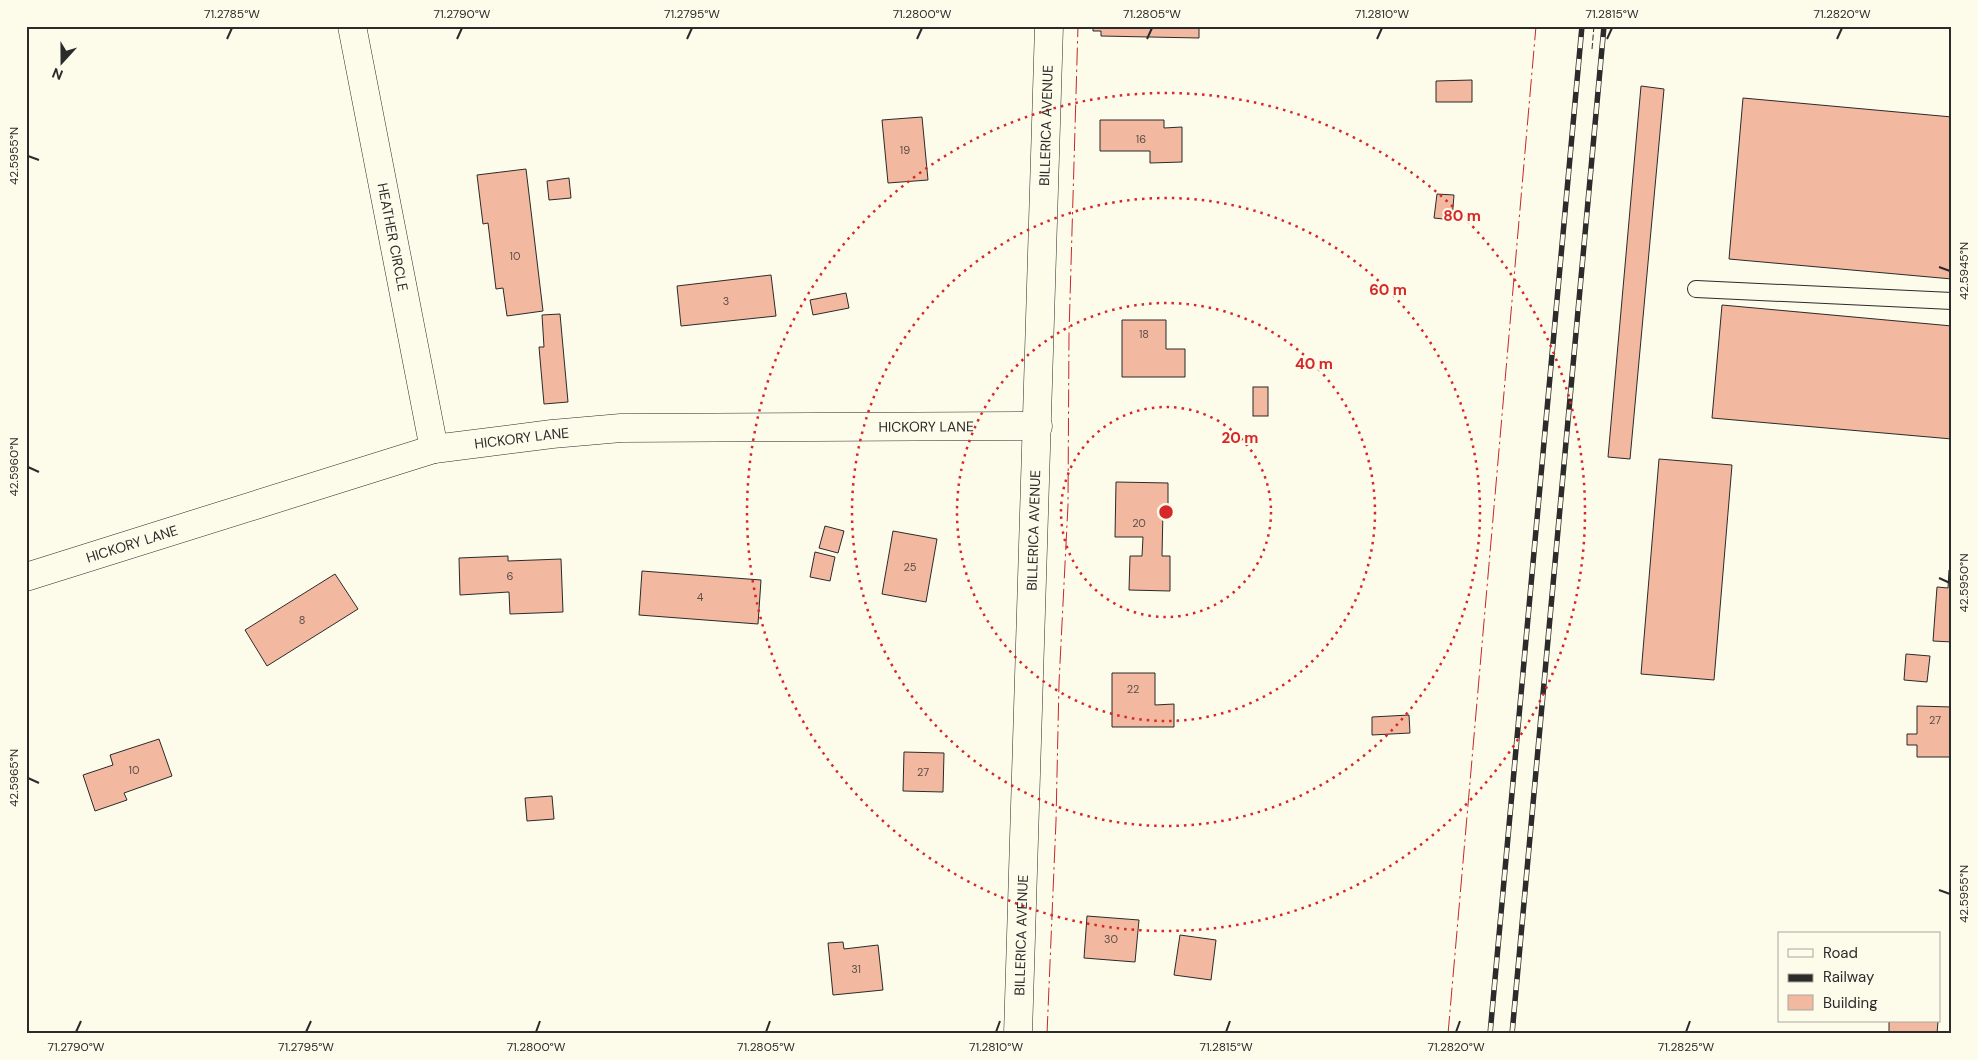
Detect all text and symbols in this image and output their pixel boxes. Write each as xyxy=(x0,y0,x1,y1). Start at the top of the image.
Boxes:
text: 71.2785°W xyxy=(204,6,260,22)
text: 71.2790°W xyxy=(434,6,491,22)
text: 71.2795°W xyxy=(664,6,720,22)
text: 71.2800°W xyxy=(893,6,952,22)
text: 71.2805°W xyxy=(1123,6,1181,22)
text: 71.2810°W xyxy=(1355,6,1409,22)
text: 71.2815°W xyxy=(1585,6,1639,22)
text: 71.2820°W xyxy=(1813,6,1871,22)
north arrow xyxy=(38,38,88,88)
text: N xyxy=(49,64,65,84)
street label: BILLERICA AVENUE xyxy=(1035,65,1057,186)
text: 42.5955°N xyxy=(6,127,22,185)
house number: 16 xyxy=(1136,132,1146,146)
house number: 19 xyxy=(900,143,910,157)
street label: HEATHER CIRCLE xyxy=(374,181,412,293)
text: 80 m xyxy=(1443,206,1481,226)
text: 42.5945°N xyxy=(1956,242,1972,300)
house number: 10 xyxy=(510,249,520,263)
text: 60 m xyxy=(1369,280,1407,300)
house number: 3 xyxy=(723,294,729,308)
house number: 18 xyxy=(1139,327,1149,341)
text: 40 m xyxy=(1295,354,1333,374)
street label: HICKORY LANE xyxy=(878,417,974,436)
street label: HICKORY LANE xyxy=(473,424,570,453)
text: 20 m xyxy=(1222,428,1258,448)
text: 42.5960°N xyxy=(6,437,22,497)
street label: BILLERICA AVENUE xyxy=(1023,469,1044,591)
centre of rings xyxy=(1157,503,1175,521)
house number: 20 xyxy=(1132,516,1146,530)
street label: HICKORY LANE xyxy=(84,521,180,567)
text: 42.5950°N xyxy=(1956,553,1972,613)
house number: 25 xyxy=(903,560,917,574)
house number: 6 xyxy=(507,569,514,583)
house number: 4 xyxy=(697,590,704,604)
house number: 8 xyxy=(299,613,305,627)
house number: 22 xyxy=(1127,682,1139,696)
house number: 27 xyxy=(1929,713,1941,727)
text: 42.5965°N xyxy=(6,749,22,807)
house number: 10 xyxy=(129,763,139,777)
house number: 27 xyxy=(917,765,929,779)
text: 42.5955°N xyxy=(1956,865,1972,923)
street label: BILLERICA AVENUE xyxy=(1010,874,1032,996)
house number: 30 xyxy=(1104,932,1118,946)
legend xyxy=(1778,932,1940,1022)
text: Road xyxy=(1823,943,1858,963)
house number: 31 xyxy=(851,962,861,976)
text: Railway xyxy=(1823,967,1875,987)
text: Building xyxy=(1823,993,1878,1013)
text: 71.2790°W xyxy=(48,1039,105,1055)
text: 71.2795°W xyxy=(278,1039,334,1055)
text: 71.2800°W xyxy=(507,1039,566,1055)
text: 71.2805°W xyxy=(737,1039,795,1055)
text: 71.2810°W xyxy=(969,1039,1023,1055)
text: 71.2815°W xyxy=(1199,1039,1253,1055)
text: 71.2820°W xyxy=(1427,1039,1485,1055)
text: 71.2825°W xyxy=(1658,1039,1715,1055)

